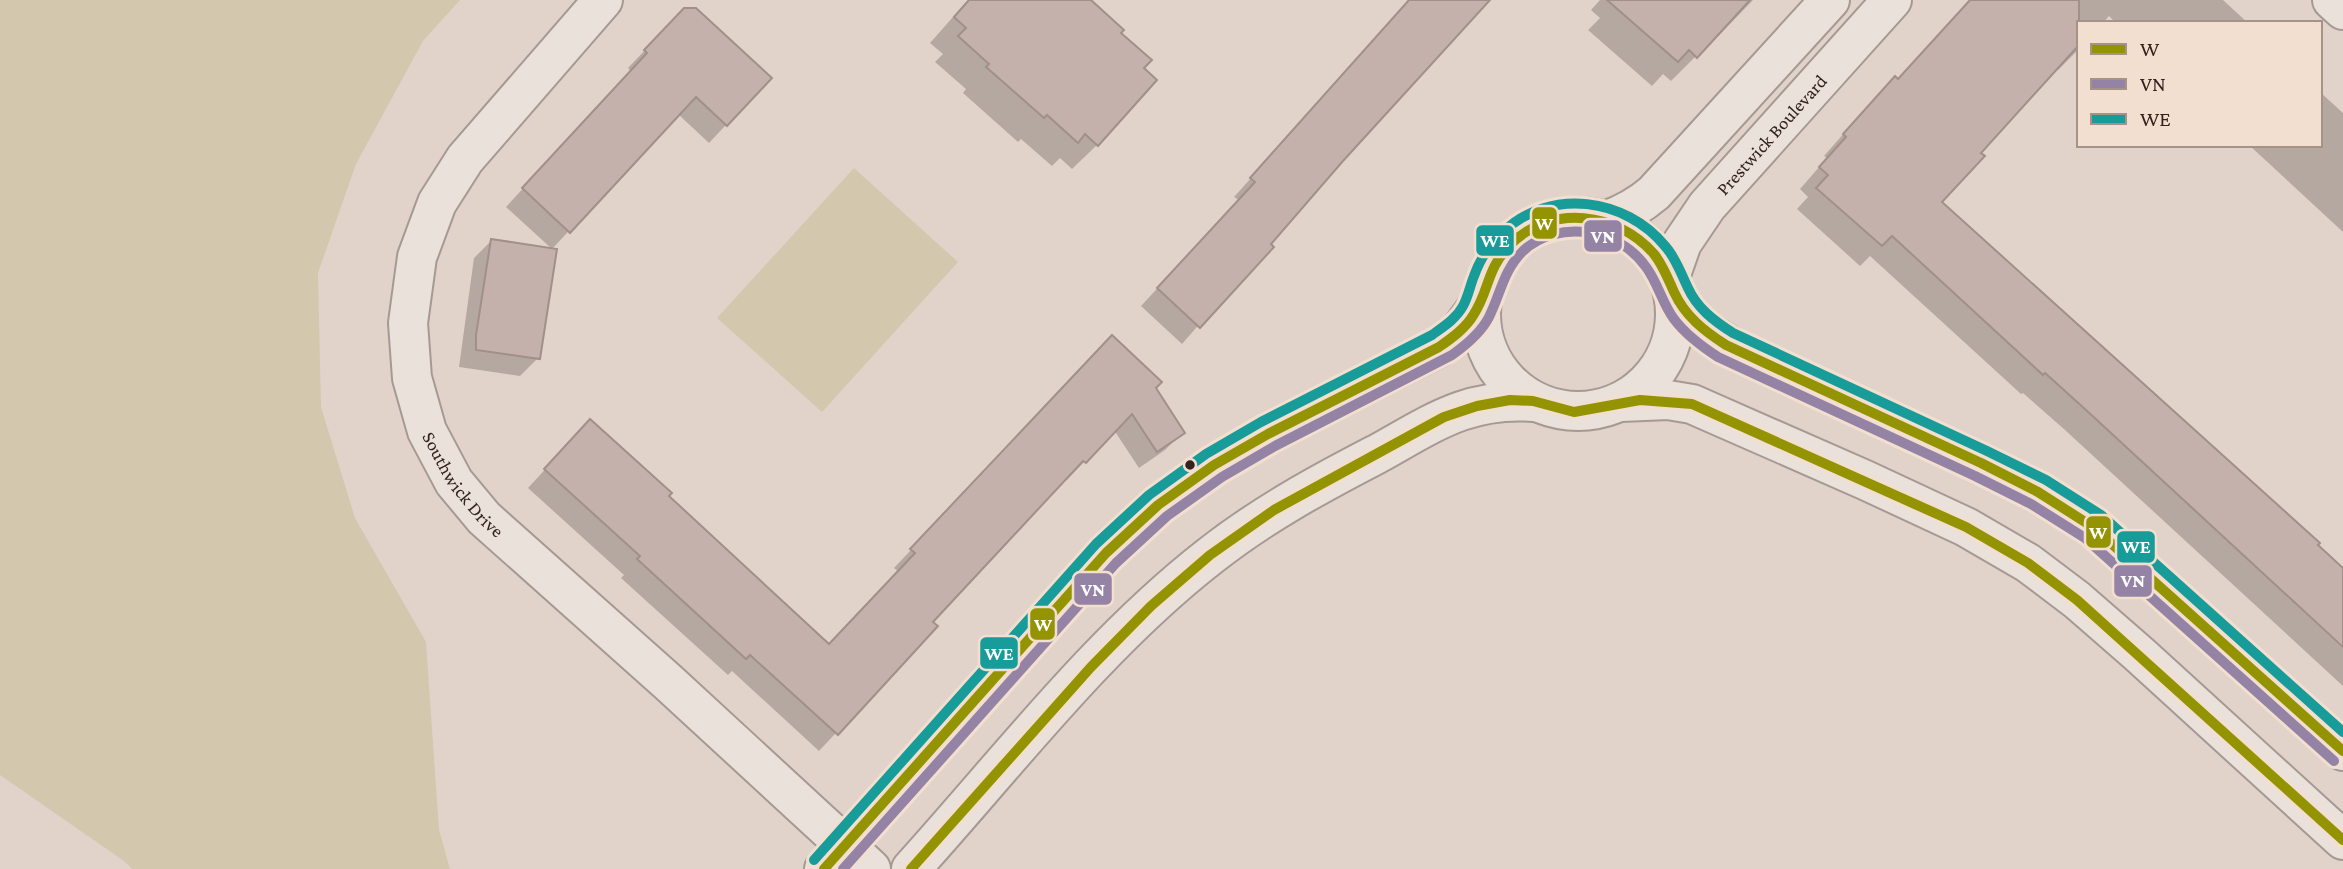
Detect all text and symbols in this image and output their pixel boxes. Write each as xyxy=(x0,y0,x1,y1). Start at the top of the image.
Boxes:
legend xyxy=(2077,21,2322,147)
text: W xyxy=(2140,37,2160,61)
street label: Prestwick Boulevard xyxy=(1712,70,1831,199)
text: VN xyxy=(2140,72,2166,96)
text: WE xyxy=(2140,107,2171,131)
line badge: W xyxy=(1531,206,1558,240)
text: W xyxy=(1534,213,1554,234)
line badge: VN xyxy=(1583,219,1623,253)
line badge: WE xyxy=(1475,224,1515,257)
text: VN xyxy=(1590,226,1615,247)
text: WE xyxy=(1480,230,1510,251)
street label: Southwick Drive xyxy=(419,428,508,541)
unlabelled marker xyxy=(1183,458,1197,472)
line badge: W xyxy=(2085,515,2112,549)
text: W xyxy=(2088,522,2108,543)
line badge: WE xyxy=(2116,530,2156,564)
text: WE xyxy=(2121,536,2151,557)
line badge: VN xyxy=(2113,564,2153,598)
text: VN xyxy=(2120,570,2145,591)
line badge: VN xyxy=(1073,572,1113,606)
text: VN xyxy=(1080,579,1105,600)
line badge: W xyxy=(1029,607,1056,641)
text: W xyxy=(1033,614,1053,635)
line badge: WE xyxy=(979,636,1019,670)
text: WE xyxy=(984,643,1014,664)

